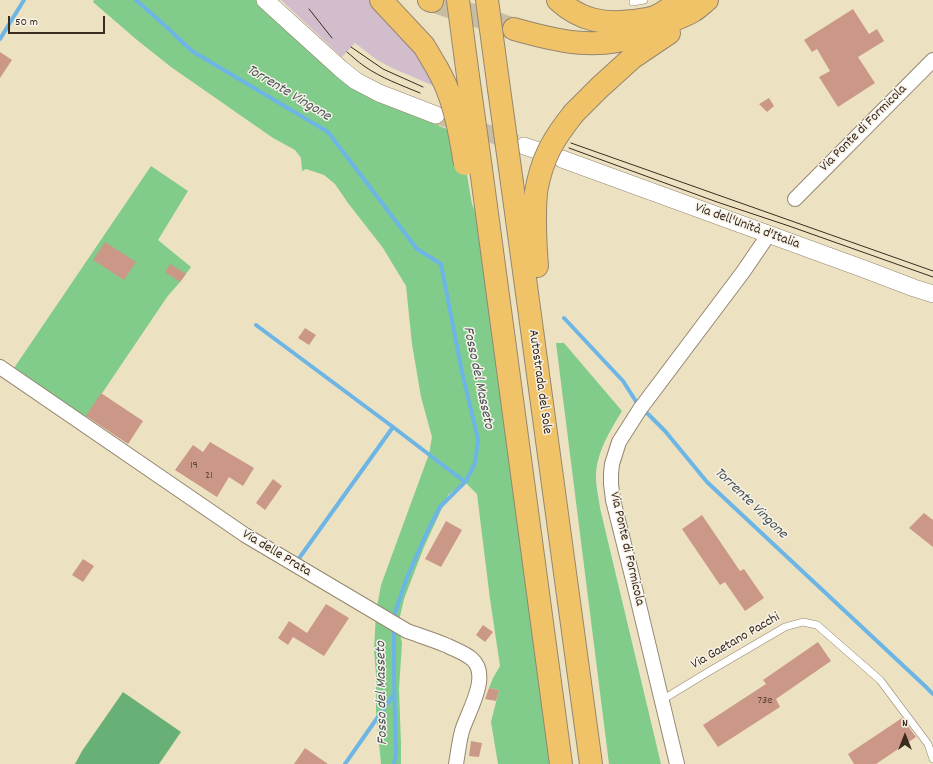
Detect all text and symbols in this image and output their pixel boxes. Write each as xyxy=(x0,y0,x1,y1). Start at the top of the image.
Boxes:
scale bar xyxy=(10,8,107,34)
text: 50 m xyxy=(15,14,38,31)
water label: Torrente Vingone xyxy=(243,62,333,126)
street label: Via Ponte di Formicola xyxy=(817,82,911,176)
street label: Via dell'Unità d'Italia xyxy=(692,200,802,254)
water label: Fosso del Masseto xyxy=(457,325,497,431)
street label: Autostrada del Sole xyxy=(523,329,555,435)
house number: 19 xyxy=(190,459,198,473)
water label: Torrente Vingone xyxy=(710,464,790,544)
house number: 21 xyxy=(205,469,213,483)
street label: Via Ponte di Formicola xyxy=(605,490,647,608)
street label: Via delle Prata xyxy=(238,527,314,581)
street label: Via Gaetano Pacchi xyxy=(689,610,783,674)
water label: Fosso del Masseto xyxy=(373,641,393,745)
house number: 73e xyxy=(757,694,773,708)
north arrow xyxy=(885,716,925,756)
text: N xyxy=(902,716,908,732)

